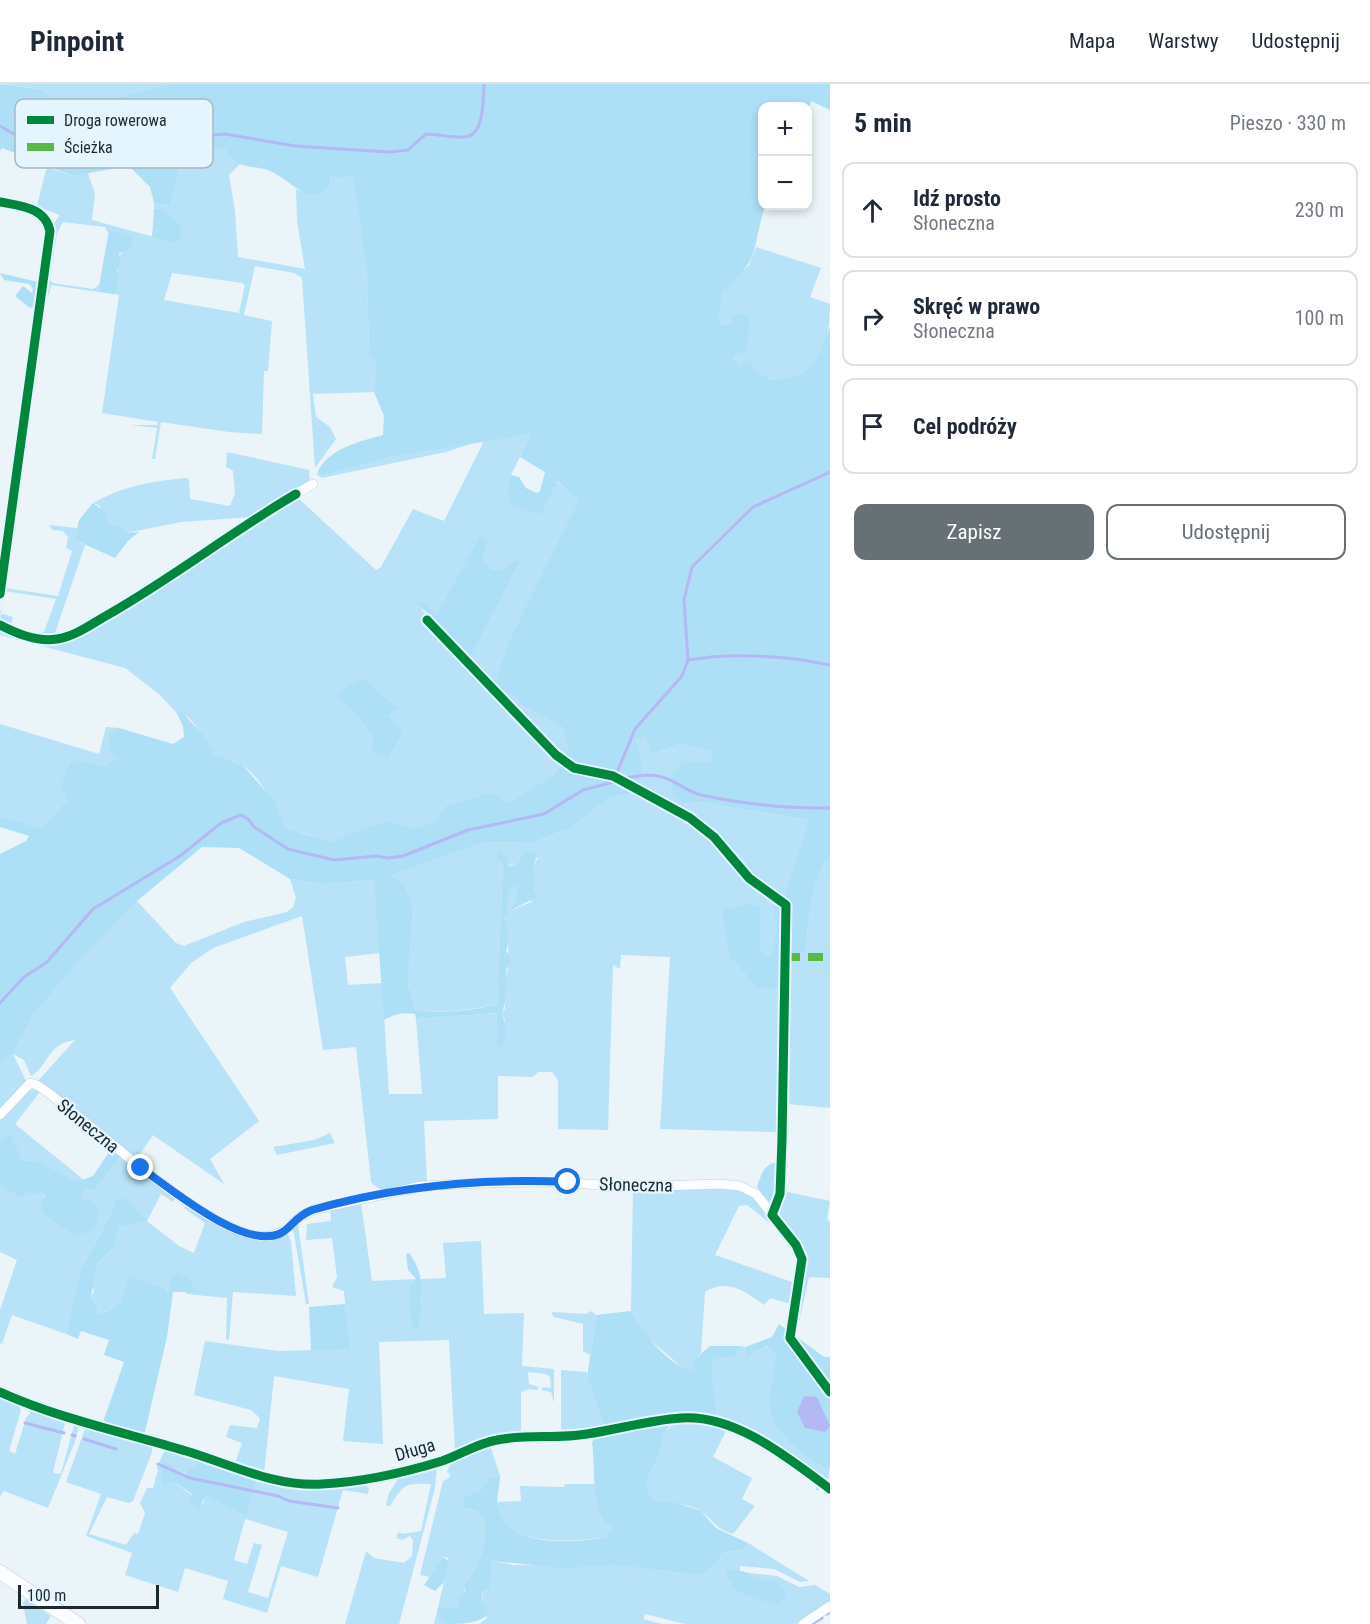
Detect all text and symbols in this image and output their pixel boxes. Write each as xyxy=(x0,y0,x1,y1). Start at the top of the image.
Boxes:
text: Pinpoint xyxy=(30,25,124,58)
text: Mapa xyxy=(1069,29,1115,53)
text: Warstwy xyxy=(1148,29,1219,53)
text: Udostępnij xyxy=(1252,29,1340,53)
legend xyxy=(15,99,213,168)
map controls xyxy=(758,102,812,210)
button: + xyxy=(758,102,812,156)
text: 5 min xyxy=(854,108,912,138)
text: Droga rowerowa xyxy=(64,111,167,130)
text: Pieszo · 330 m xyxy=(1230,111,1346,135)
text: Ścieżka xyxy=(64,138,113,157)
button: − xyxy=(758,156,812,210)
text: Idź prosto xyxy=(913,186,1001,211)
icon: ahead xyxy=(856,194,889,227)
text: 230 m xyxy=(1295,198,1344,222)
text: Słoneczna xyxy=(913,211,995,235)
text: Skręć w prawo xyxy=(913,294,1040,319)
icon: right xyxy=(856,302,889,335)
text: 100 m xyxy=(1295,306,1344,330)
text: Słoneczna xyxy=(913,319,995,343)
icon: arrive xyxy=(856,410,889,443)
text: Cel podróży xyxy=(913,414,1017,439)
button: Zapisz xyxy=(854,504,1094,560)
button: Udostępnij xyxy=(1106,504,1346,560)
street label: Słoneczna xyxy=(53,1094,124,1157)
route end xyxy=(127,1154,153,1180)
route start xyxy=(554,1168,580,1194)
street label: Słoneczna xyxy=(599,1173,673,1196)
street label: Długa xyxy=(392,1434,437,1465)
scale bar xyxy=(18,1582,159,1610)
text: 100 m xyxy=(27,1586,66,1605)

